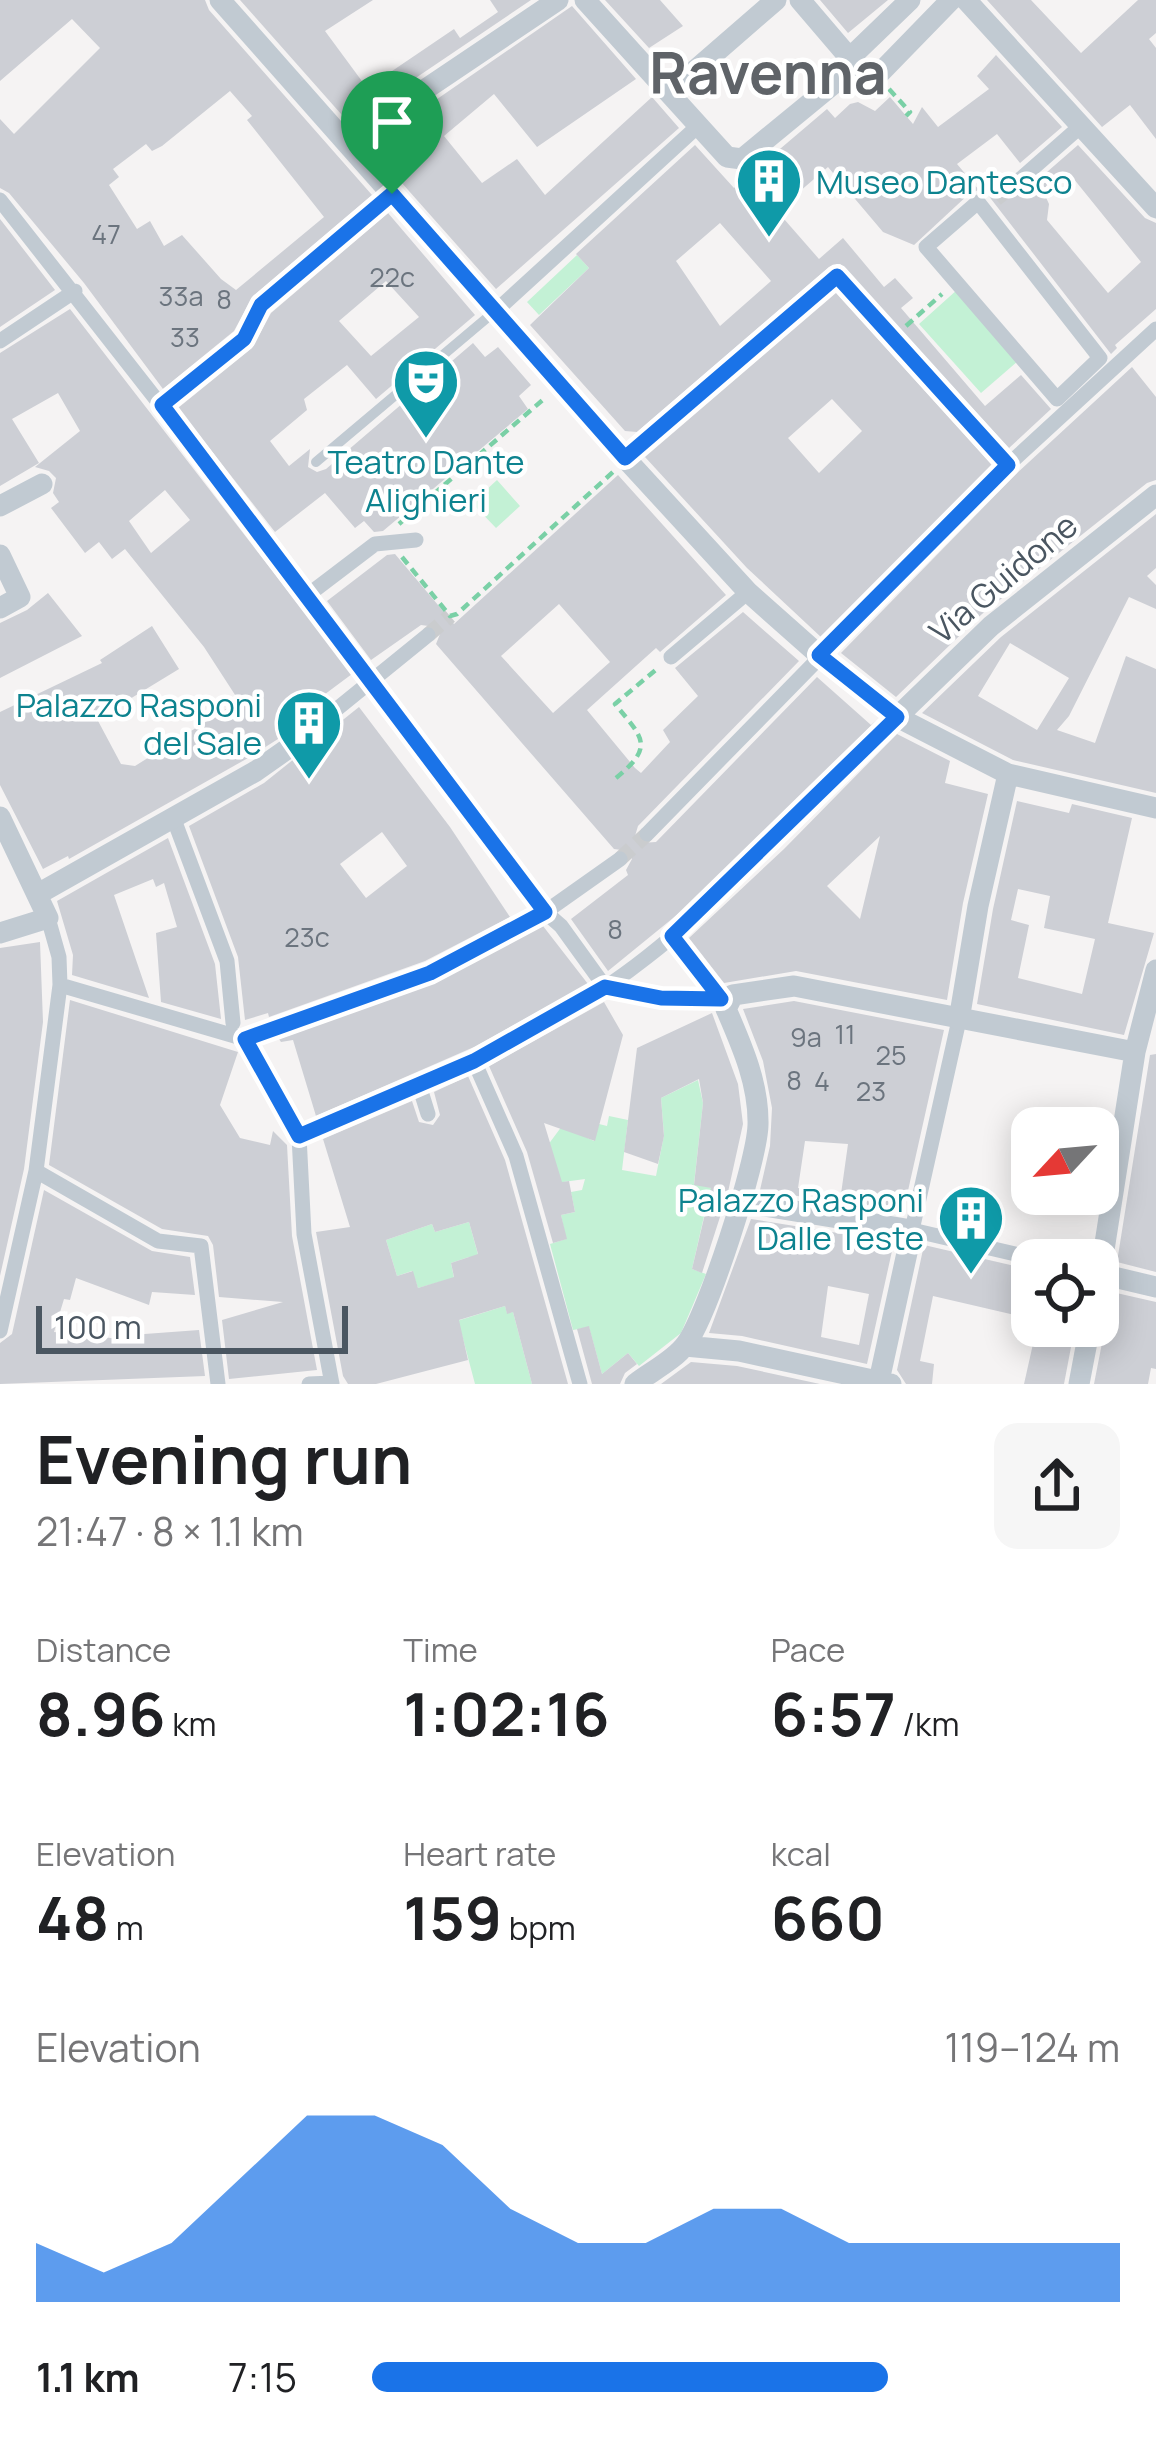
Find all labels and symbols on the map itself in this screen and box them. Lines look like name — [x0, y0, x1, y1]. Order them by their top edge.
district label: Ravenna — [649, 33, 887, 111]
pin — [341, 71, 443, 194]
building icon: Museo Dantesco — [734, 146, 804, 240]
place label: Museo Dantesco — [816, 159, 1073, 204]
house number: 47 — [91, 215, 121, 252]
house number: 22c — [369, 258, 415, 295]
house number: 33a — [159, 277, 203, 314]
house number: 8 — [216, 280, 232, 317]
house number: 33 — [170, 318, 200, 355]
theatre icon: Teatro Dante Alighieri — [391, 347, 461, 441]
place label: Teatro Dante Alighieri — [327, 439, 525, 522]
street label: Via Guidone — [919, 503, 1087, 653]
place label: Palazzo Rasponi del Sale — [16, 682, 262, 765]
building icon: Palazzo Rasponi del Sale — [274, 688, 344, 782]
house number: 8 — [607, 910, 623, 947]
house number: 23c — [284, 918, 330, 955]
house number: 11 — [834, 1015, 856, 1052]
house number: 9a — [790, 1018, 822, 1055]
house number: 25 — [876, 1036, 906, 1073]
house number: 8 — [786, 1061, 802, 1098]
house number: 4 — [814, 1062, 830, 1099]
house number: 23 — [856, 1072, 886, 1109]
north arrow — [1011, 1107, 1119, 1215]
place label: Palazzo Rasponi Dalle Teste — [678, 1177, 924, 1260]
building icon: Palazzo Rasponi Dalle Teste — [936, 1183, 1006, 1277]
scale bar — [36, 1300, 348, 1353]

